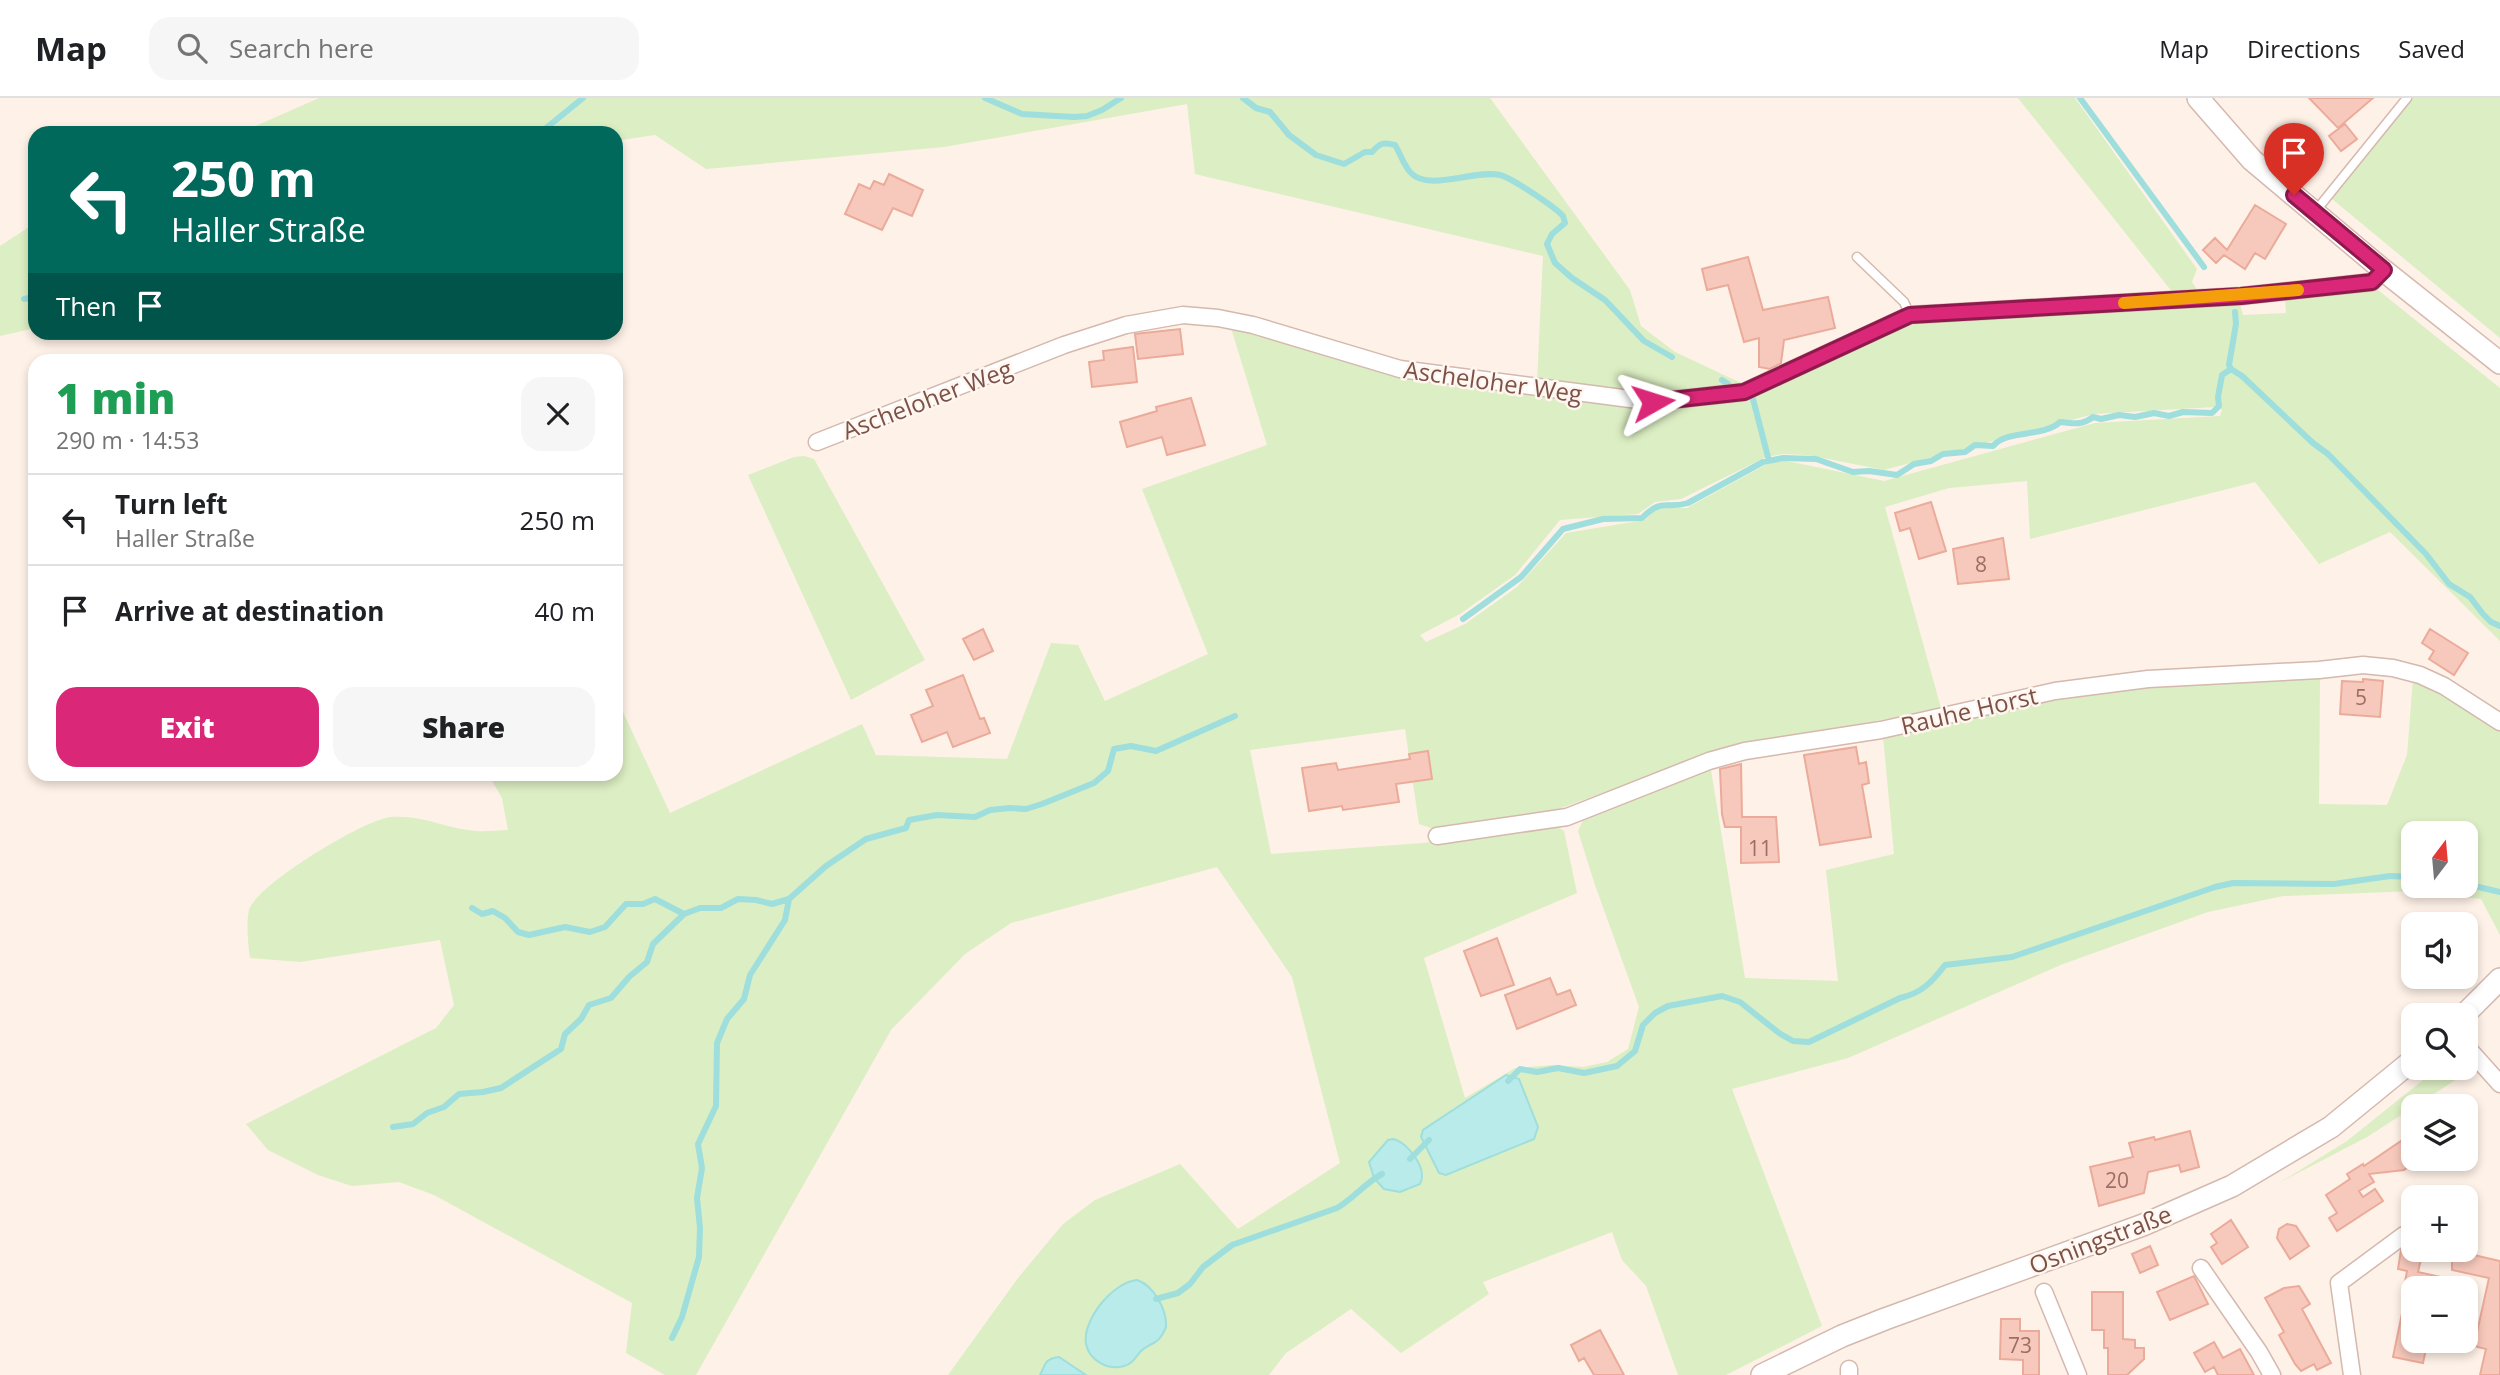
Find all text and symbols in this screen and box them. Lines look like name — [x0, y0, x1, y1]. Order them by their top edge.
search box — [149, 17, 639, 80]
text: Map — [35, 26, 107, 71]
icon: search — [173, 29, 211, 67]
text: Search here — [229, 30, 374, 66]
text: Map — [2159, 32, 2209, 65]
text: Directions — [2247, 32, 2360, 65]
text: Saved — [2398, 32, 2465, 65]
pin — [2264, 123, 2324, 195]
icon: arrive — [2275, 134, 2313, 172]
text: 250 m — [171, 145, 316, 211]
icon: left — [56, 154, 147, 245]
text: Haller Straße — [171, 208, 366, 251]
icon: arrive — [131, 287, 169, 325]
text: Then — [56, 288, 117, 324]
street label: Ascheloher Weg — [837, 351, 1017, 447]
street label: Ascheloher Weg — [1402, 352, 1584, 410]
position arrow — [1616, 365, 1690, 439]
text: 1 min — [56, 369, 175, 426]
button: close — [521, 377, 595, 451]
text: 290 m · 14:53 — [56, 424, 199, 456]
text: Turn left — [115, 486, 227, 522]
icon: left — [56, 501, 94, 539]
text: 250 m — [520, 502, 595, 538]
text: Haller Straße — [115, 522, 255, 554]
house number: 8 — [1975, 550, 1987, 578]
icon: arrive — [56, 592, 94, 630]
text: Arrive at destination — [115, 593, 384, 629]
text: 40 m — [534, 593, 595, 629]
street label: Rauhe Horst — [1897, 678, 2041, 742]
house number: 5 — [2355, 683, 2367, 711]
button: Exit — [56, 687, 319, 767]
button: Share — [333, 687, 595, 767]
north arrow — [2401, 821, 2478, 898]
map controls — [2401, 821, 2478, 1353]
house number: 11 — [1748, 834, 1772, 862]
button: sound — [2401, 912, 2478, 989]
button: search — [2401, 1003, 2478, 1080]
button: layers — [2401, 1094, 2478, 1171]
house number: 20 — [2105, 1166, 2129, 1194]
button: + — [2401, 1185, 2478, 1262]
street label: Osningstraße — [2024, 1197, 2176, 1281]
button: − — [2401, 1276, 2478, 1353]
house number: 73 — [2008, 1331, 2032, 1359]

